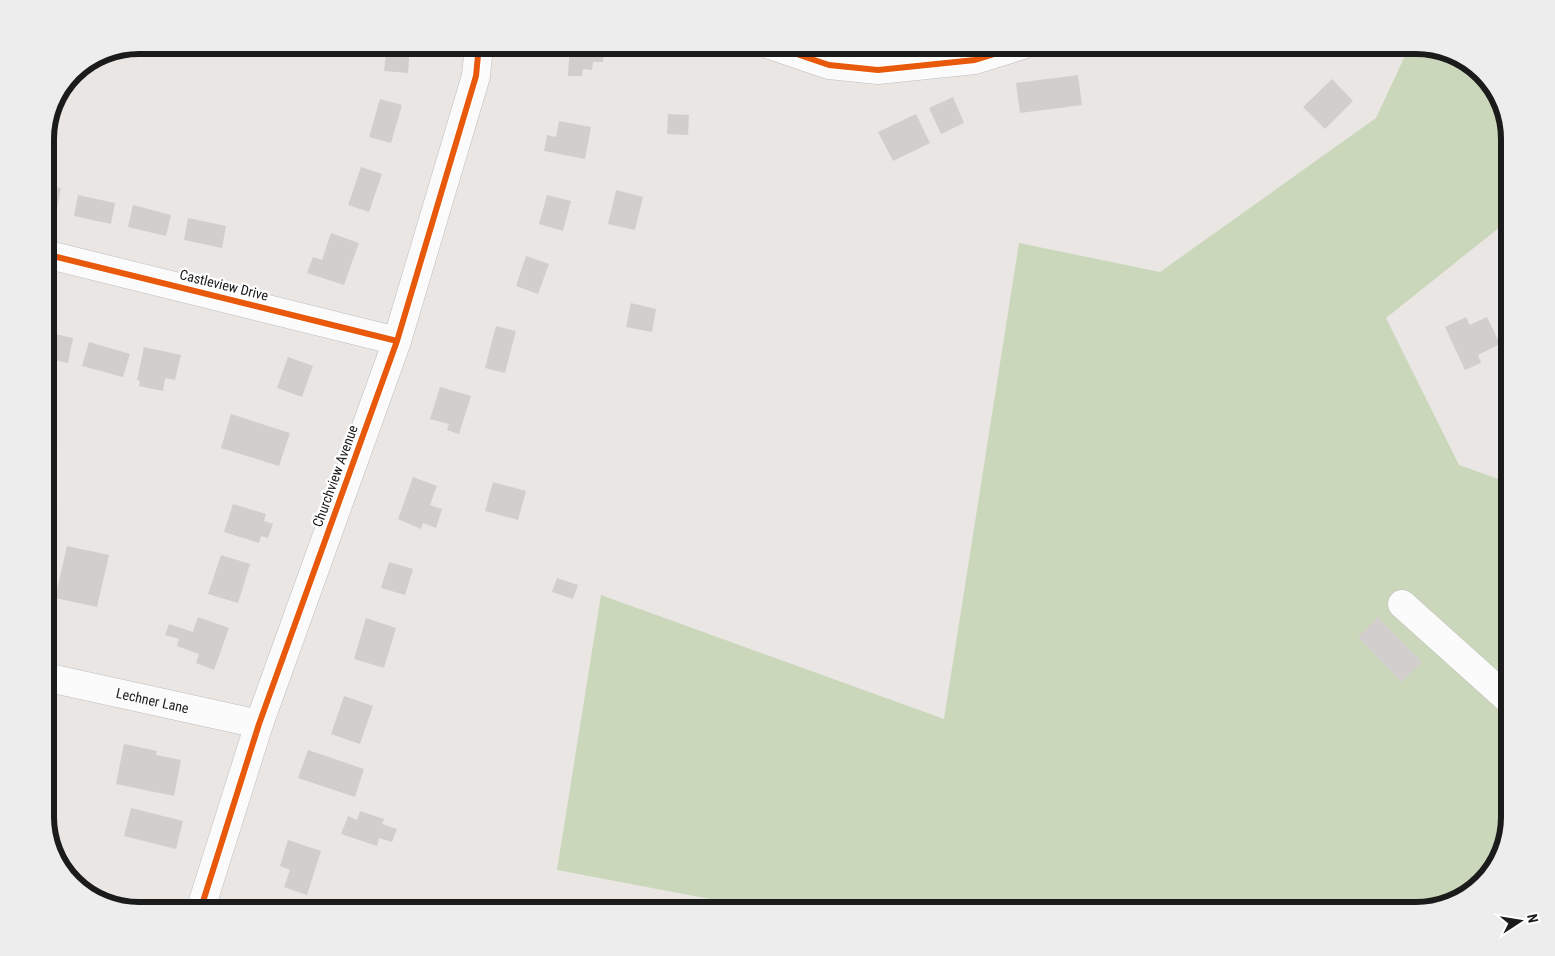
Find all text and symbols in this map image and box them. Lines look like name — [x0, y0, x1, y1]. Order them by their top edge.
street label: Castleview Drive — [178, 266, 270, 304]
street label: Churchview Avenue — [309, 422, 361, 529]
street label: Lechner Lane — [115, 685, 191, 716]
north arrow — [1495, 896, 1545, 946]
text: N — [1524, 912, 1541, 924]

